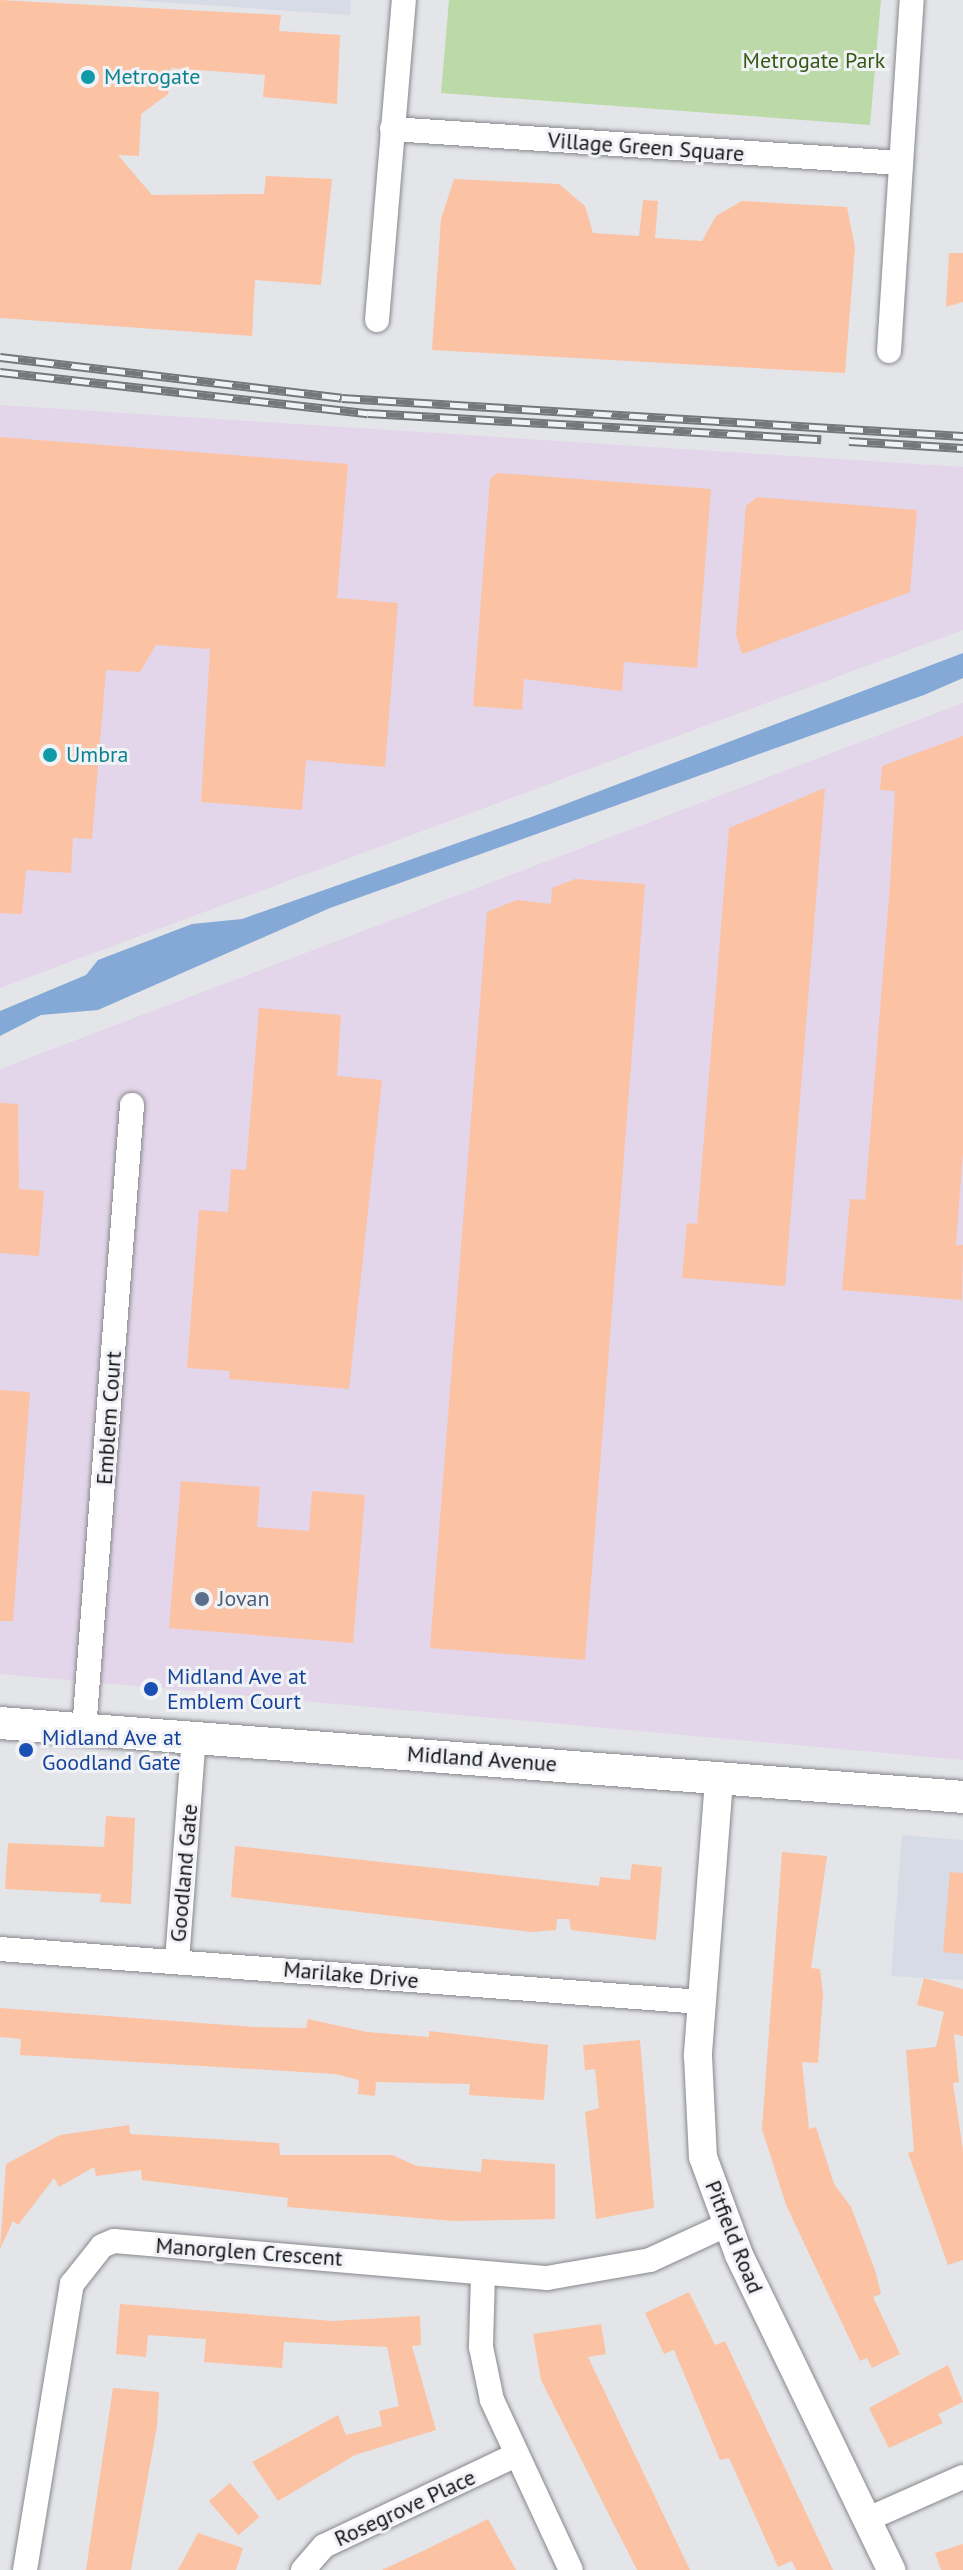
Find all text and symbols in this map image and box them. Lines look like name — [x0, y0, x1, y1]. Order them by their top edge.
park label: Metrogate Park — [743, 48, 885, 74]
place label: Metrogate — [104, 64, 200, 90]
marker: Metrogate — [79, 68, 97, 86]
street label: Village Green Square — [547, 127, 745, 167]
place label: Umbra — [66, 742, 128, 768]
marker: Umbra — [41, 746, 59, 764]
street label: Emblem Court — [91, 1350, 127, 1486]
place label: Jovan — [218, 1586, 269, 1612]
marker: Jovan — [193, 1590, 211, 1608]
place label: Midland Ave at Emblem Court — [167, 1663, 307, 1714]
marker: Midland Ave at Emblem Court — [142, 1680, 160, 1698]
place label: Midland Ave at Goodland Gate — [42, 1724, 182, 1776]
marker: Midland Ave at Goodland Gate — [17, 1741, 35, 1759]
street label: Midland Avenue — [406, 1741, 558, 1777]
street label: Goodland Gate — [165, 1803, 203, 1943]
street label: Marilake Drive — [282, 1956, 420, 1994]
street label: Pitfield Road — [699, 2177, 769, 2297]
street label: Manorglen Crescent — [155, 2232, 343, 2272]
street label: Rosegrove Place — [330, 2464, 480, 2552]

